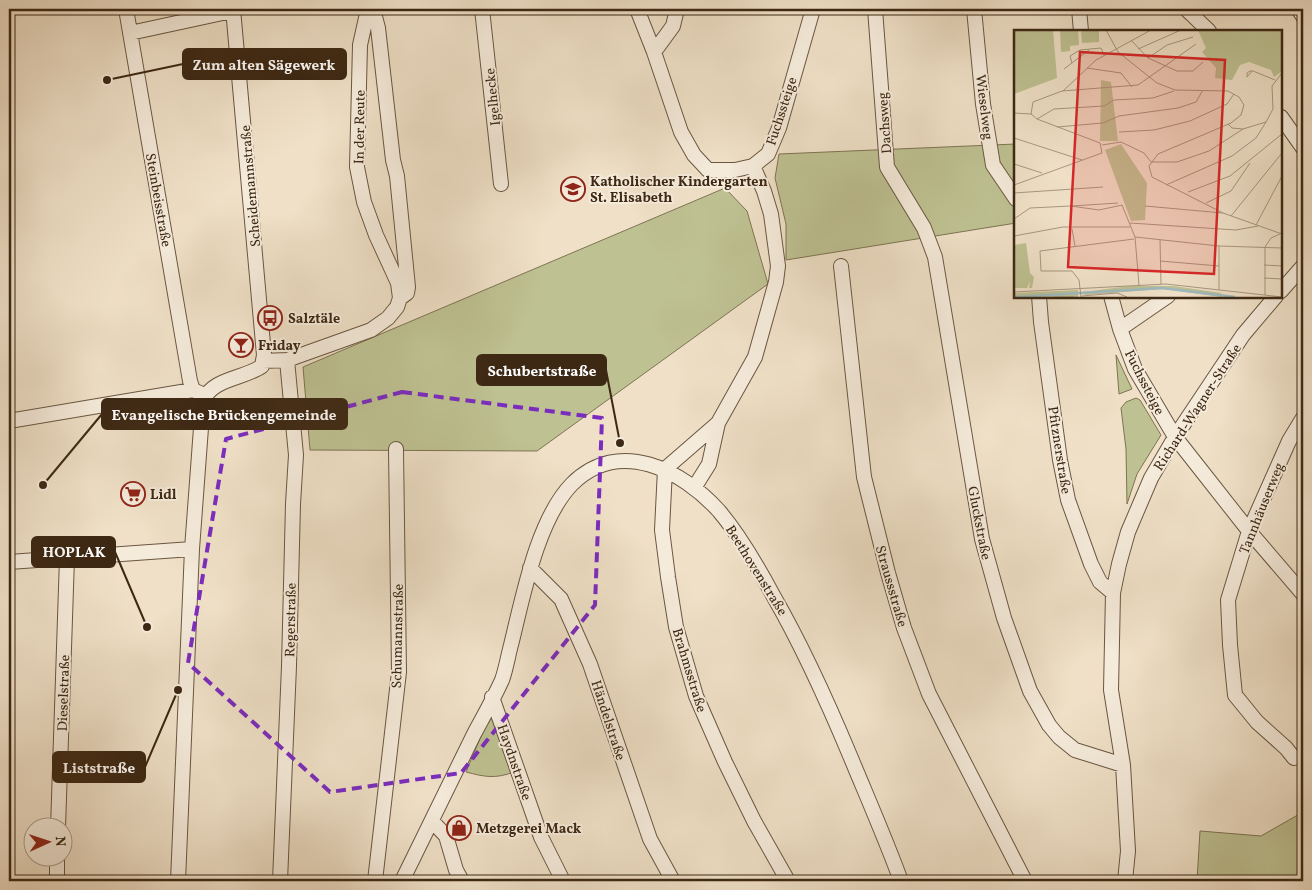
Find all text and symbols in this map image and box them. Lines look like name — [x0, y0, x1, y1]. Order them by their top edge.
inset map — [1014, 30, 1282, 298]
callout: Zum alten Sägewerk — [183, 49, 346, 79]
text: Zum alten Sägewerk — [193, 56, 335, 77]
street label: Igelhecke — [481, 67, 506, 127]
street label: Wieselweg — [970, 73, 997, 141]
street label: Fuchssteige — [762, 74, 803, 148]
street label: In der Reute — [350, 89, 371, 164]
street label: Dachsweg — [874, 91, 897, 154]
street label: Scheidemannstraße — [237, 124, 266, 248]
street label: Steinbeisstraße — [140, 152, 175, 249]
place label: Katholischer Kindergarten St. Elisabeth — [590, 173, 768, 208]
school or university icon: Katholischer Kindergarten St. Elisabeth — [560, 176, 586, 202]
bus stop icon: Salztäle — [257, 305, 283, 331]
place label: Salztäle — [288, 310, 340, 329]
bar icon: Friday — [228, 332, 254, 358]
place label: Friday — [258, 337, 301, 356]
street label: Richard-Wagner-Straße — [1150, 340, 1247, 475]
street label: Fuchssteige — [1119, 347, 1168, 419]
callout: Schubertstraße — [477, 355, 606, 385]
text: Schubertstraße — [488, 362, 597, 383]
callout: Evangelische Brückengemeinde — [102, 399, 347, 429]
street label: Pfitznerstraße — [1042, 405, 1075, 496]
text: Evangelische Brückengemeinde — [111, 406, 337, 427]
street label: Tannhäuserweg — [1235, 460, 1289, 557]
supermarket icon: Lidl — [120, 481, 146, 507]
street label: Gluckstraße — [962, 485, 995, 562]
place label: Lidl — [150, 486, 177, 505]
street label: Beethovenstraße — [720, 522, 791, 620]
callout: HOPLAK — [32, 537, 115, 567]
text: HOPLAK — [42, 543, 106, 564]
street label: Straussstraße — [870, 543, 911, 630]
street label: Regerstraße — [281, 582, 302, 657]
street label: Schumannstraße — [388, 583, 409, 689]
street label: Brahmsstraße — [667, 626, 710, 715]
street label: Dieselstraße — [54, 654, 75, 732]
street label: Händelstraße — [586, 678, 630, 763]
street label: Haydnstraße — [492, 722, 536, 804]
callout: Liststraße — [53, 752, 145, 782]
text: Liststraße — [63, 759, 136, 780]
shop icon: Metzgerei Mack — [446, 815, 472, 841]
north arrow — [22, 818, 72, 868]
place label: Metzgerei Mack — [476, 820, 582, 839]
text: N — [50, 836, 69, 847]

